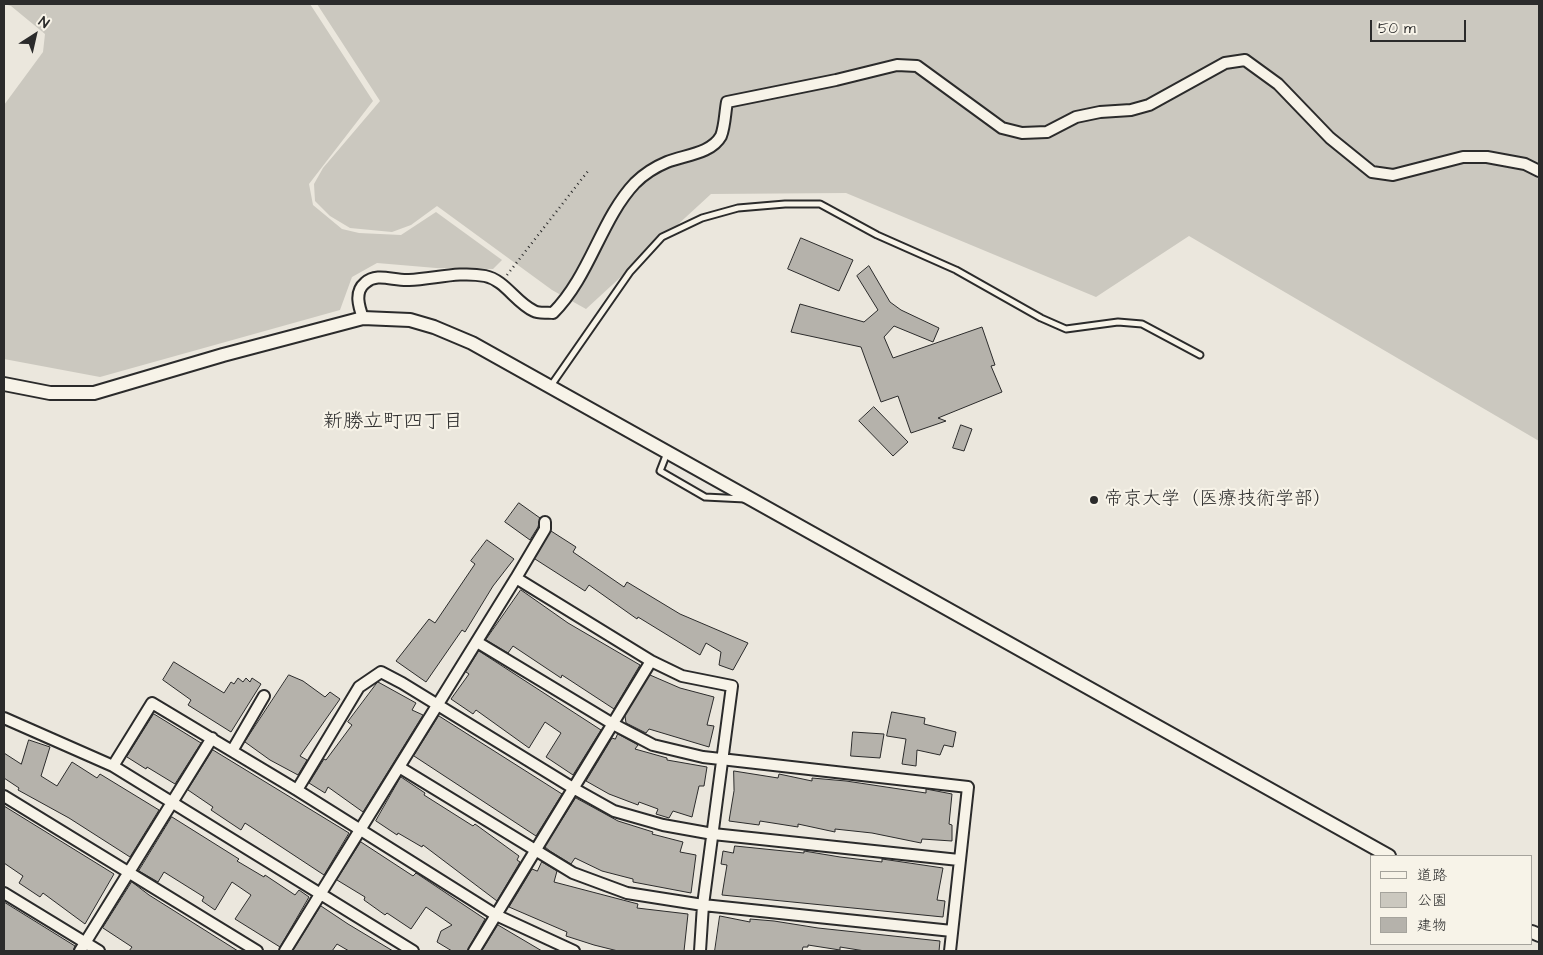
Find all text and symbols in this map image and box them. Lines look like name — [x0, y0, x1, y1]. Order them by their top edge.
north arrow — [10, 10, 60, 60]
scale bar — [1373, 10, 1469, 42]
text: N — [34, 12, 53, 33]
text: 50 m — [1378, 18, 1416, 39]
district label: 新勝立町四丁目 — [323, 411, 463, 435]
place label: 帝京大学（医療技術学部） — [1104, 489, 1332, 511]
marker: 帝京大学（医療技術学部） — [1088, 494, 1100, 506]
legend — [1370, 855, 1533, 945]
text: 道路 — [1417, 865, 1447, 886]
text: 公園 — [1417, 890, 1447, 911]
text: 建物 — [1417, 915, 1447, 936]

